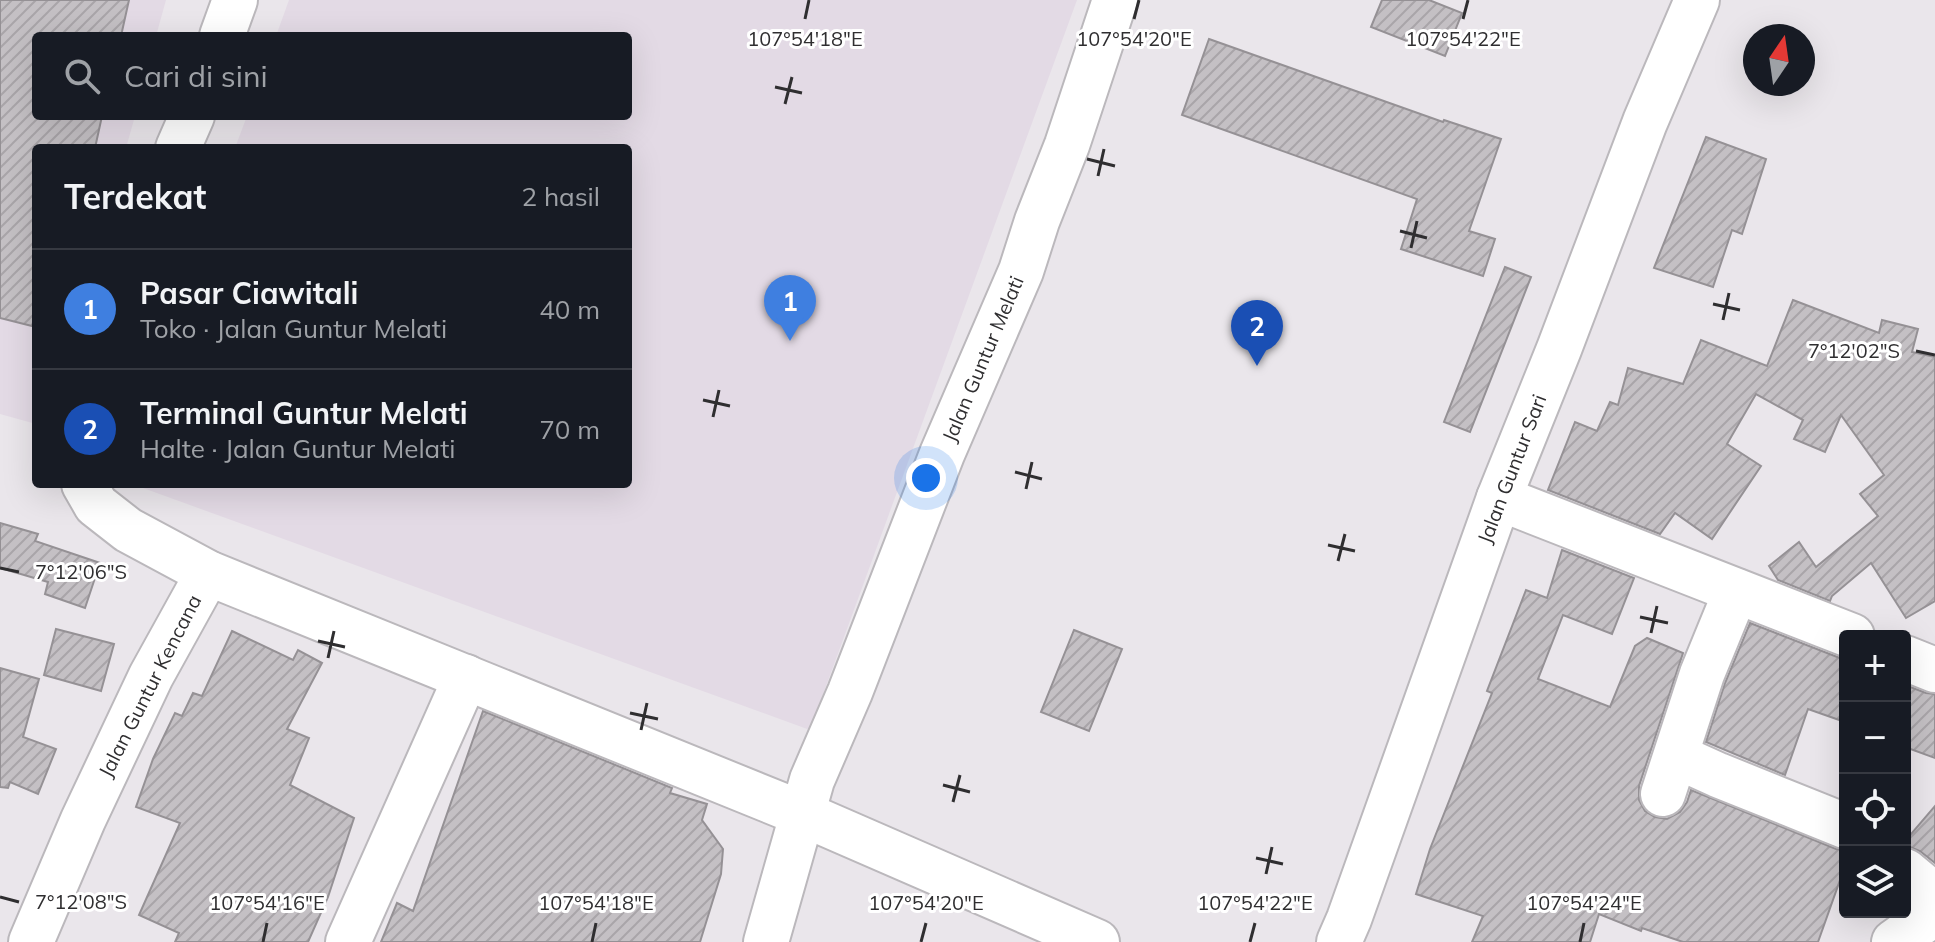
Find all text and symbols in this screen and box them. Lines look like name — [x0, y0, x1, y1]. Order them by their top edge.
north arrow — [1743, 24, 1815, 96]
text: 107°54'18"E — [747, 26, 863, 51]
text: 107°54'20"E — [1076, 26, 1192, 51]
text: 107°54'22"E — [1405, 26, 1521, 51]
search box — [32, 32, 632, 120]
icon: search — [60, 54, 104, 98]
text: Cari di sini — [124, 57, 268, 95]
text: Terdekat — [64, 175, 206, 218]
text: 2 hasil — [522, 180, 600, 213]
street label: Jalan Guntur Melati — [936, 272, 1029, 445]
text: Pasar Ciawitali — [140, 274, 358, 312]
pin: 1 — [764, 275, 816, 341]
text: 1 — [82, 293, 98, 326]
text: 40 m — [539, 293, 600, 326]
pin: 2 — [1231, 300, 1283, 366]
text: Toko · Jalan Guntur Melati — [140, 312, 447, 345]
text: 7°12'02"S — [1808, 338, 1900, 363]
street label: Jalan Guntur Sari — [1472, 391, 1551, 547]
text: Terminal Guntur Melati — [140, 394, 468, 432]
text: 2 — [82, 413, 98, 446]
text: 70 m — [539, 413, 600, 446]
text: Halte · Jalan Guntur Melati — [140, 432, 455, 465]
your location — [906, 458, 946, 498]
text: 7°12'06"S — [35, 559, 127, 584]
street label: Jalan Guntur Kencana — [93, 590, 206, 781]
map controls — [1839, 630, 1911, 918]
button: + — [1839, 630, 1911, 702]
button: − — [1839, 702, 1911, 774]
button: locate — [1839, 774, 1911, 846]
button: layers — [1839, 846, 1911, 918]
text: 7°12'08"S — [35, 889, 127, 914]
text: 107°54'16"E — [209, 890, 325, 915]
text: 107°54'18"E — [538, 890, 654, 915]
text: 107°54'20"E — [868, 890, 984, 915]
text: 107°54'22"E — [1197, 890, 1313, 915]
text: 107°54'24"E — [1526, 890, 1642, 915]

